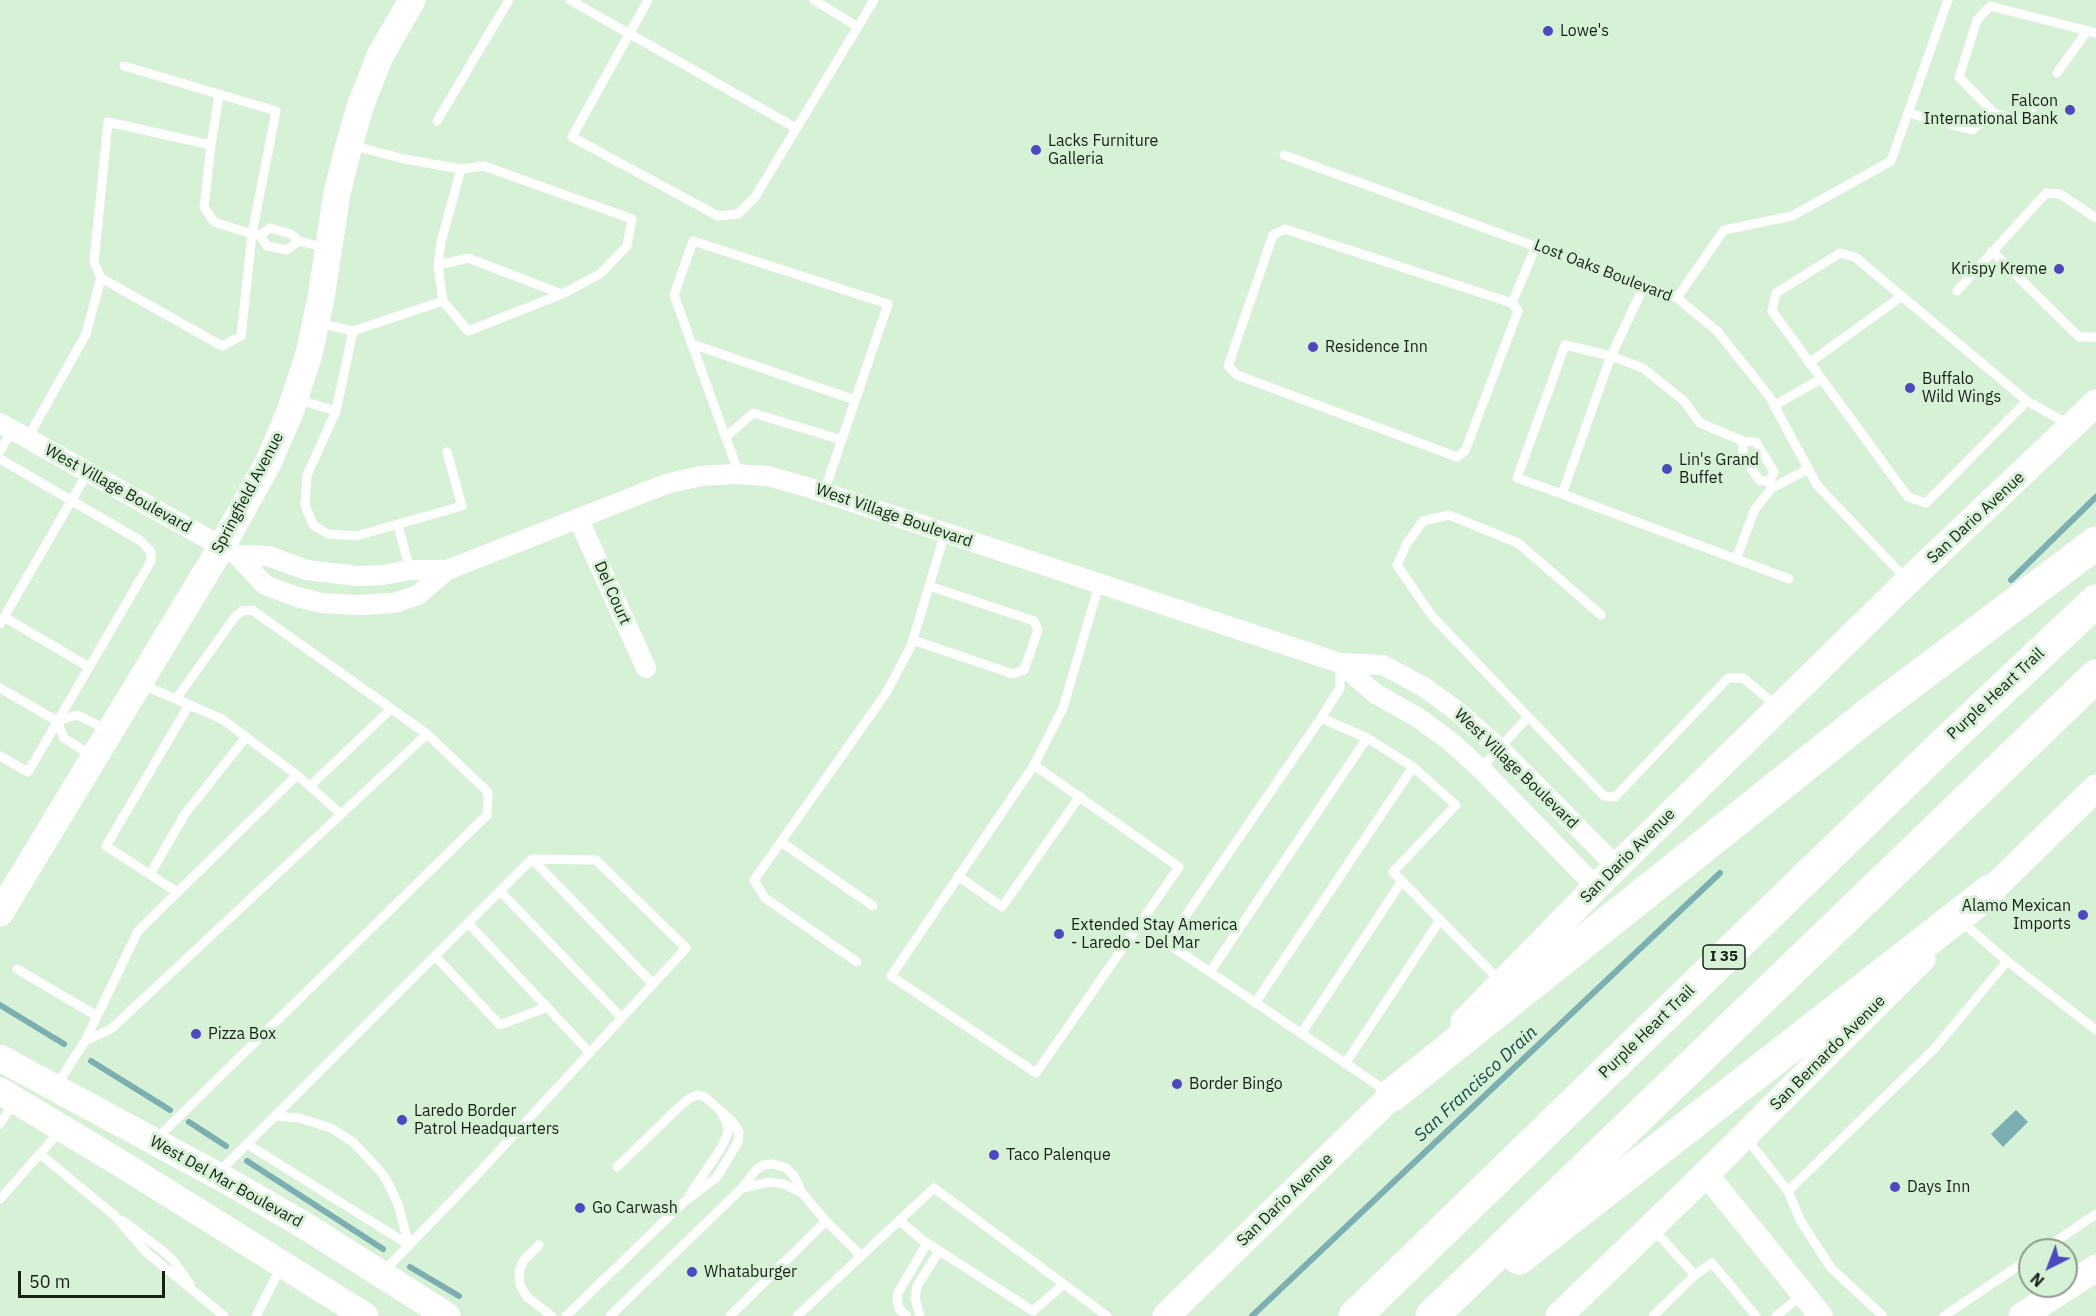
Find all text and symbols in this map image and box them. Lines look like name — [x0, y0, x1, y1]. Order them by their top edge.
place label: Lowe's — [1560, 21, 1609, 41]
marker: Lowe's — [1541, 24, 1555, 38]
place label: Falcon International Bank — [1924, 91, 2058, 129]
marker: Falcon International Bank — [2063, 103, 2077, 117]
place label: Lacks Furniture Galleria — [1048, 131, 1158, 169]
marker: Lacks Furniture Galleria — [1029, 143, 1043, 157]
street label: Lost Oaks Boulevard — [1531, 236, 1675, 306]
place label: Krispy Kreme — [1951, 259, 2047, 279]
marker: Krispy Kreme — [2052, 262, 2066, 276]
place label: Residence Inn — [1325, 337, 1428, 357]
marker: Residence Inn — [1306, 340, 1320, 354]
place label: Buffalo Wild Wings — [1922, 369, 2001, 407]
marker: Buffalo Wild Wings — [1903, 381, 1917, 395]
street label: Springfield Avenue — [208, 429, 288, 557]
street label: West Village Boulevard — [41, 441, 195, 537]
place label: Lin's Grand Buffet — [1679, 450, 1759, 488]
marker: Lin's Grand Buffet — [1660, 462, 1674, 476]
street label: San Dario Avenue — [1923, 468, 2029, 568]
street label: West Village Boulevard — [813, 480, 975, 552]
street label: Del Court — [590, 558, 634, 628]
street label: Purple Heart Trail — [1943, 644, 2049, 744]
street label: West Village Boulevard — [1450, 705, 1582, 833]
street label: San Dario Avenue — [1577, 805, 1679, 907]
place label: Alamo Mexican Imports — [1962, 896, 2071, 934]
marker: Alamo Mexican Imports — [2076, 908, 2090, 922]
place label: Extended Stay America - Laredo - Del Mar — [1071, 915, 1238, 953]
marker: Extended Stay America - Laredo - Del Mar — [1052, 927, 1066, 941]
road number: I 35 — [1703, 945, 1745, 969]
street label: Purple Heart Trail — [1595, 981, 1699, 1083]
street label: San Bernardo Avenue — [1767, 992, 1889, 1114]
water label: San Francisco Drain — [1410, 1022, 1542, 1146]
place label: Pizza Box — [208, 1024, 276, 1044]
marker: Pizza Box — [189, 1027, 203, 1041]
place label: Border Bingo — [1189, 1074, 1283, 1094]
marker: Border Bingo — [1170, 1077, 1184, 1091]
place label: Laredo Border Patrol Headquarters — [414, 1101, 559, 1139]
marker: Laredo Border Patrol Headquarters — [395, 1113, 409, 1127]
street label: West Del Mar Boulevard — [146, 1132, 306, 1232]
place label: Taco Palenque — [1006, 1145, 1111, 1165]
marker: Taco Palenque — [987, 1148, 1001, 1162]
street label: San Dario Avenue — [1233, 1149, 1337, 1251]
place label: Days Inn — [1907, 1177, 1970, 1197]
marker: Days Inn — [1888, 1180, 1902, 1194]
place label: Go Carwash — [592, 1198, 678, 1218]
marker: Go Carwash — [573, 1201, 587, 1215]
north arrow — [2018, 1238, 2078, 1298]
scale bar — [21, 1259, 168, 1297]
place label: Whataburger — [704, 1262, 797, 1282]
marker: Whataburger — [685, 1265, 699, 1279]
text: N — [2026, 1269, 2048, 1291]
text: 50 m — [29, 1270, 71, 1293]

